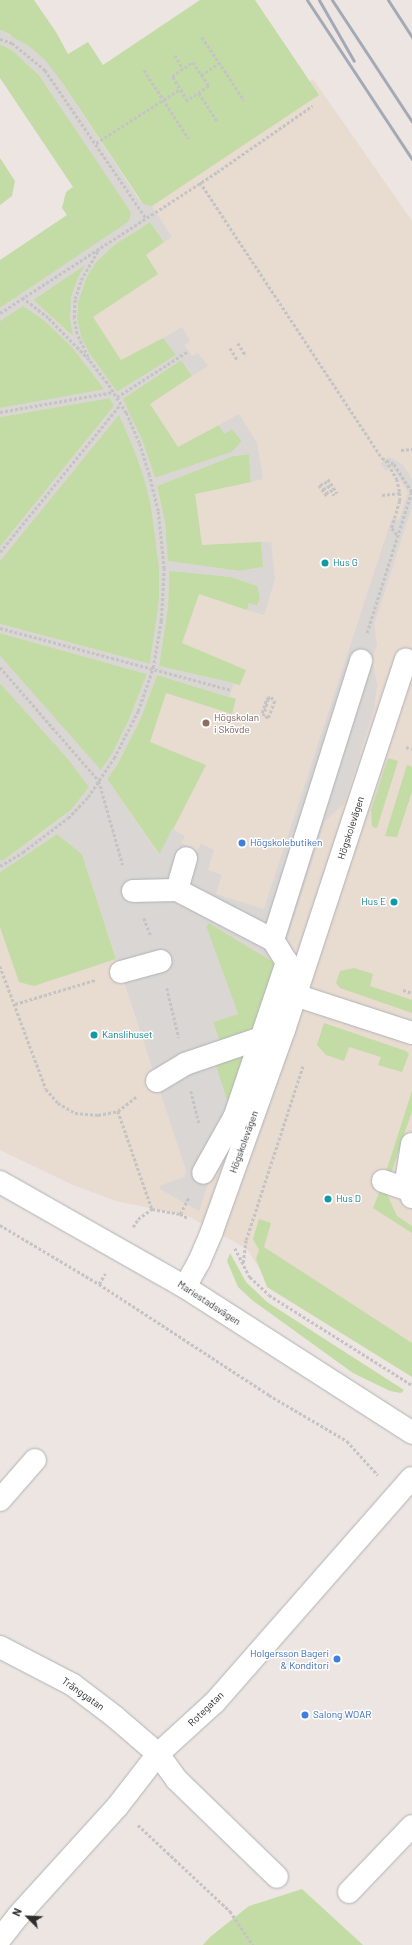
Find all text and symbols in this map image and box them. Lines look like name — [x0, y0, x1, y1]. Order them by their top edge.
place label: Hus G — [333, 557, 358, 569]
marker: Hus G — [320, 558, 330, 568]
place label: Högskolan i Skövde — [214, 711, 259, 734]
marker: Högskolan i Skövde — [201, 718, 211, 728]
street label: Högskolevägen — [335, 795, 367, 861]
place label: Högskolebutiken — [250, 837, 322, 849]
marker: Högskolebutiken — [237, 838, 247, 848]
place label: Hus E — [361, 896, 386, 908]
marker: Hus E — [389, 897, 399, 907]
place label: Kanslihuset — [102, 1029, 153, 1041]
marker: Kanslihuset — [89, 1030, 99, 1040]
street label: Högskolevägen — [227, 1109, 261, 1175]
place label: Hus D — [336, 1193, 361, 1205]
marker: Hus D — [323, 1194, 333, 1204]
street label: Mariestadsvägen — [175, 1278, 243, 1328]
place label: Holgersson Bageri & Konditori — [250, 1647, 329, 1670]
marker: Holgersson Bageri & Konditori — [332, 1654, 342, 1664]
street label: Tränggatan — [59, 1675, 107, 1713]
street label: Rotegatan — [186, 1689, 226, 1729]
place label: Salong WOAR — [313, 1709, 371, 1721]
marker: Salong WOAR — [300, 1710, 310, 1720]
north arrow — [8, 1897, 48, 1937]
text: N — [9, 1906, 24, 1918]

